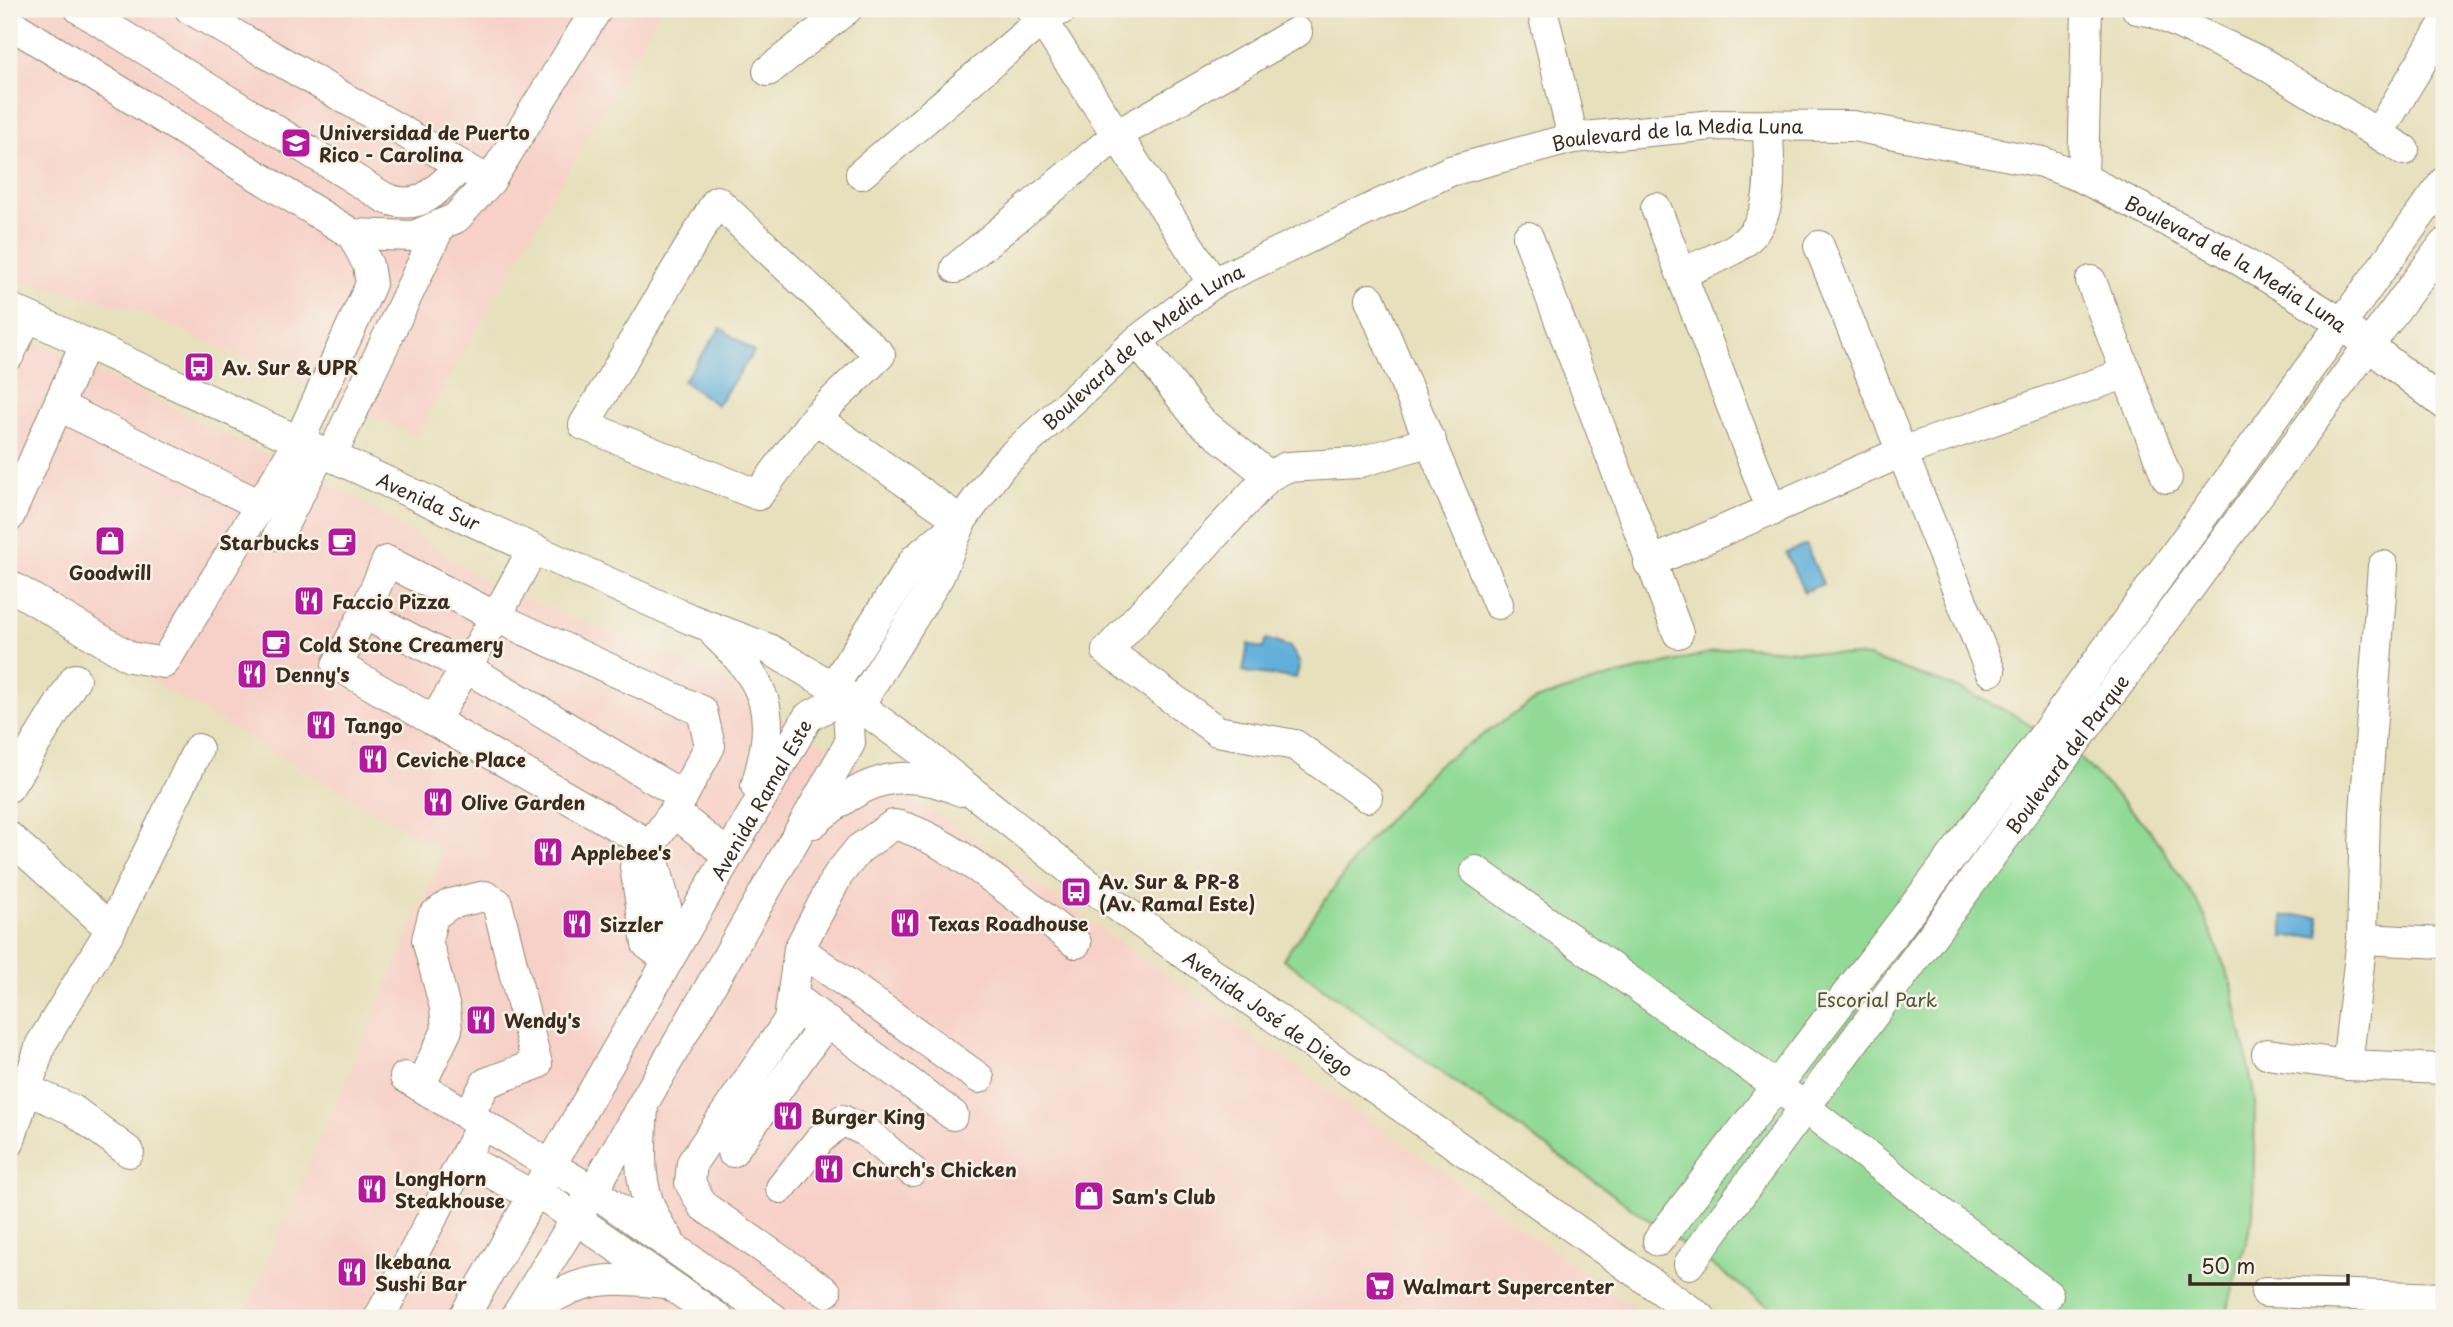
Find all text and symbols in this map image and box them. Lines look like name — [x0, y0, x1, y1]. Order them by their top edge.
street label: Boulevard de la Media Luna — [1548, 111, 1804, 157]
place label: Universidad de Puerto Rico - Carolina — [319, 118, 530, 168]
school or university icon: Universidad de Puerto Rico - Carolina — [279, 126, 313, 160]
street label: Boulevard de la Media Luna — [2120, 188, 2354, 338]
street label: Boulevard de la Media Luna — [1036, 256, 1248, 436]
bus stop icon: Av. Sur & UPR — [182, 350, 216, 384]
place label: Av. Sur & UPR — [222, 353, 358, 381]
street label: Avenida Sur — [372, 465, 485, 537]
shop icon: Goodwill — [93, 524, 127, 558]
cafe icon: Starbucks — [325, 525, 359, 559]
place label: Starbucks — [219, 528, 319, 556]
place label: Goodwill — [69, 558, 151, 586]
restaurant icon: Faccio Pizza — [292, 584, 326, 618]
place label: Faccio Pizza — [332, 587, 450, 615]
cafe icon: Cold Stone Creamery — [259, 627, 293, 661]
place label: Cold Stone Creamery — [299, 630, 504, 658]
restaurant icon: Denny's — [235, 657, 269, 691]
place label: Denny's — [275, 660, 350, 688]
street label: Boulevard del Parque — [1998, 668, 2135, 839]
restaurant icon: Tango — [304, 708, 338, 742]
place label: Tango — [344, 711, 403, 739]
street label: Avenida Ramal Este — [703, 714, 818, 885]
restaurant icon: Ceviche Place — [356, 742, 390, 776]
place label: Ceviche Place — [396, 745, 526, 773]
restaurant icon: Olive Garden — [421, 785, 455, 819]
place label: Olive Garden — [461, 788, 585, 816]
restaurant icon: Applebee's — [531, 835, 565, 869]
place label: Applebee's — [571, 838, 671, 866]
place label: Av. Sur & PR-8 (Av. Ramal Este) — [1099, 867, 1256, 917]
bus stop icon: Av. Sur & PR-8 (Av. Ramal Este) — [1059, 875, 1093, 909]
restaurant icon: Texas Roadhouse — [888, 906, 922, 940]
restaurant icon: Sizzler — [560, 907, 594, 941]
place label: Texas Roadhouse — [928, 909, 1089, 937]
place label: Sizzler — [600, 910, 664, 938]
street label: Avenida José de Diego — [1178, 943, 1360, 1083]
park label: Escorial Park — [1817, 985, 1938, 1013]
restaurant icon: Wendy's — [464, 1003, 498, 1037]
place label: Wendy's — [504, 1006, 581, 1034]
restaurant icon: Burger King — [771, 1099, 805, 1133]
place label: Burger King — [811, 1102, 925, 1130]
restaurant icon: Church's Chicken — [812, 1152, 846, 1186]
place label: Church's Chicken — [852, 1155, 1017, 1183]
place label: LongHorn Steakhouse — [395, 1164, 505, 1214]
restaurant icon: LongHorn Steakhouse — [355, 1172, 389, 1206]
shop icon: Sam's Club — [1072, 1179, 1106, 1213]
place label: Sam's Club — [1112, 1182, 1216, 1210]
scale bar — [2190, 1243, 2348, 1287]
place label: Ikebana Sushi Bar — [375, 1247, 467, 1297]
text: 50 m — [2201, 1249, 2255, 1281]
restaurant icon: Ikebana Sushi Bar — [335, 1255, 369, 1289]
supermarket icon: Walmart Supercenter — [1363, 1269, 1397, 1303]
place label: Walmart Supercenter — [1403, 1272, 1614, 1300]

